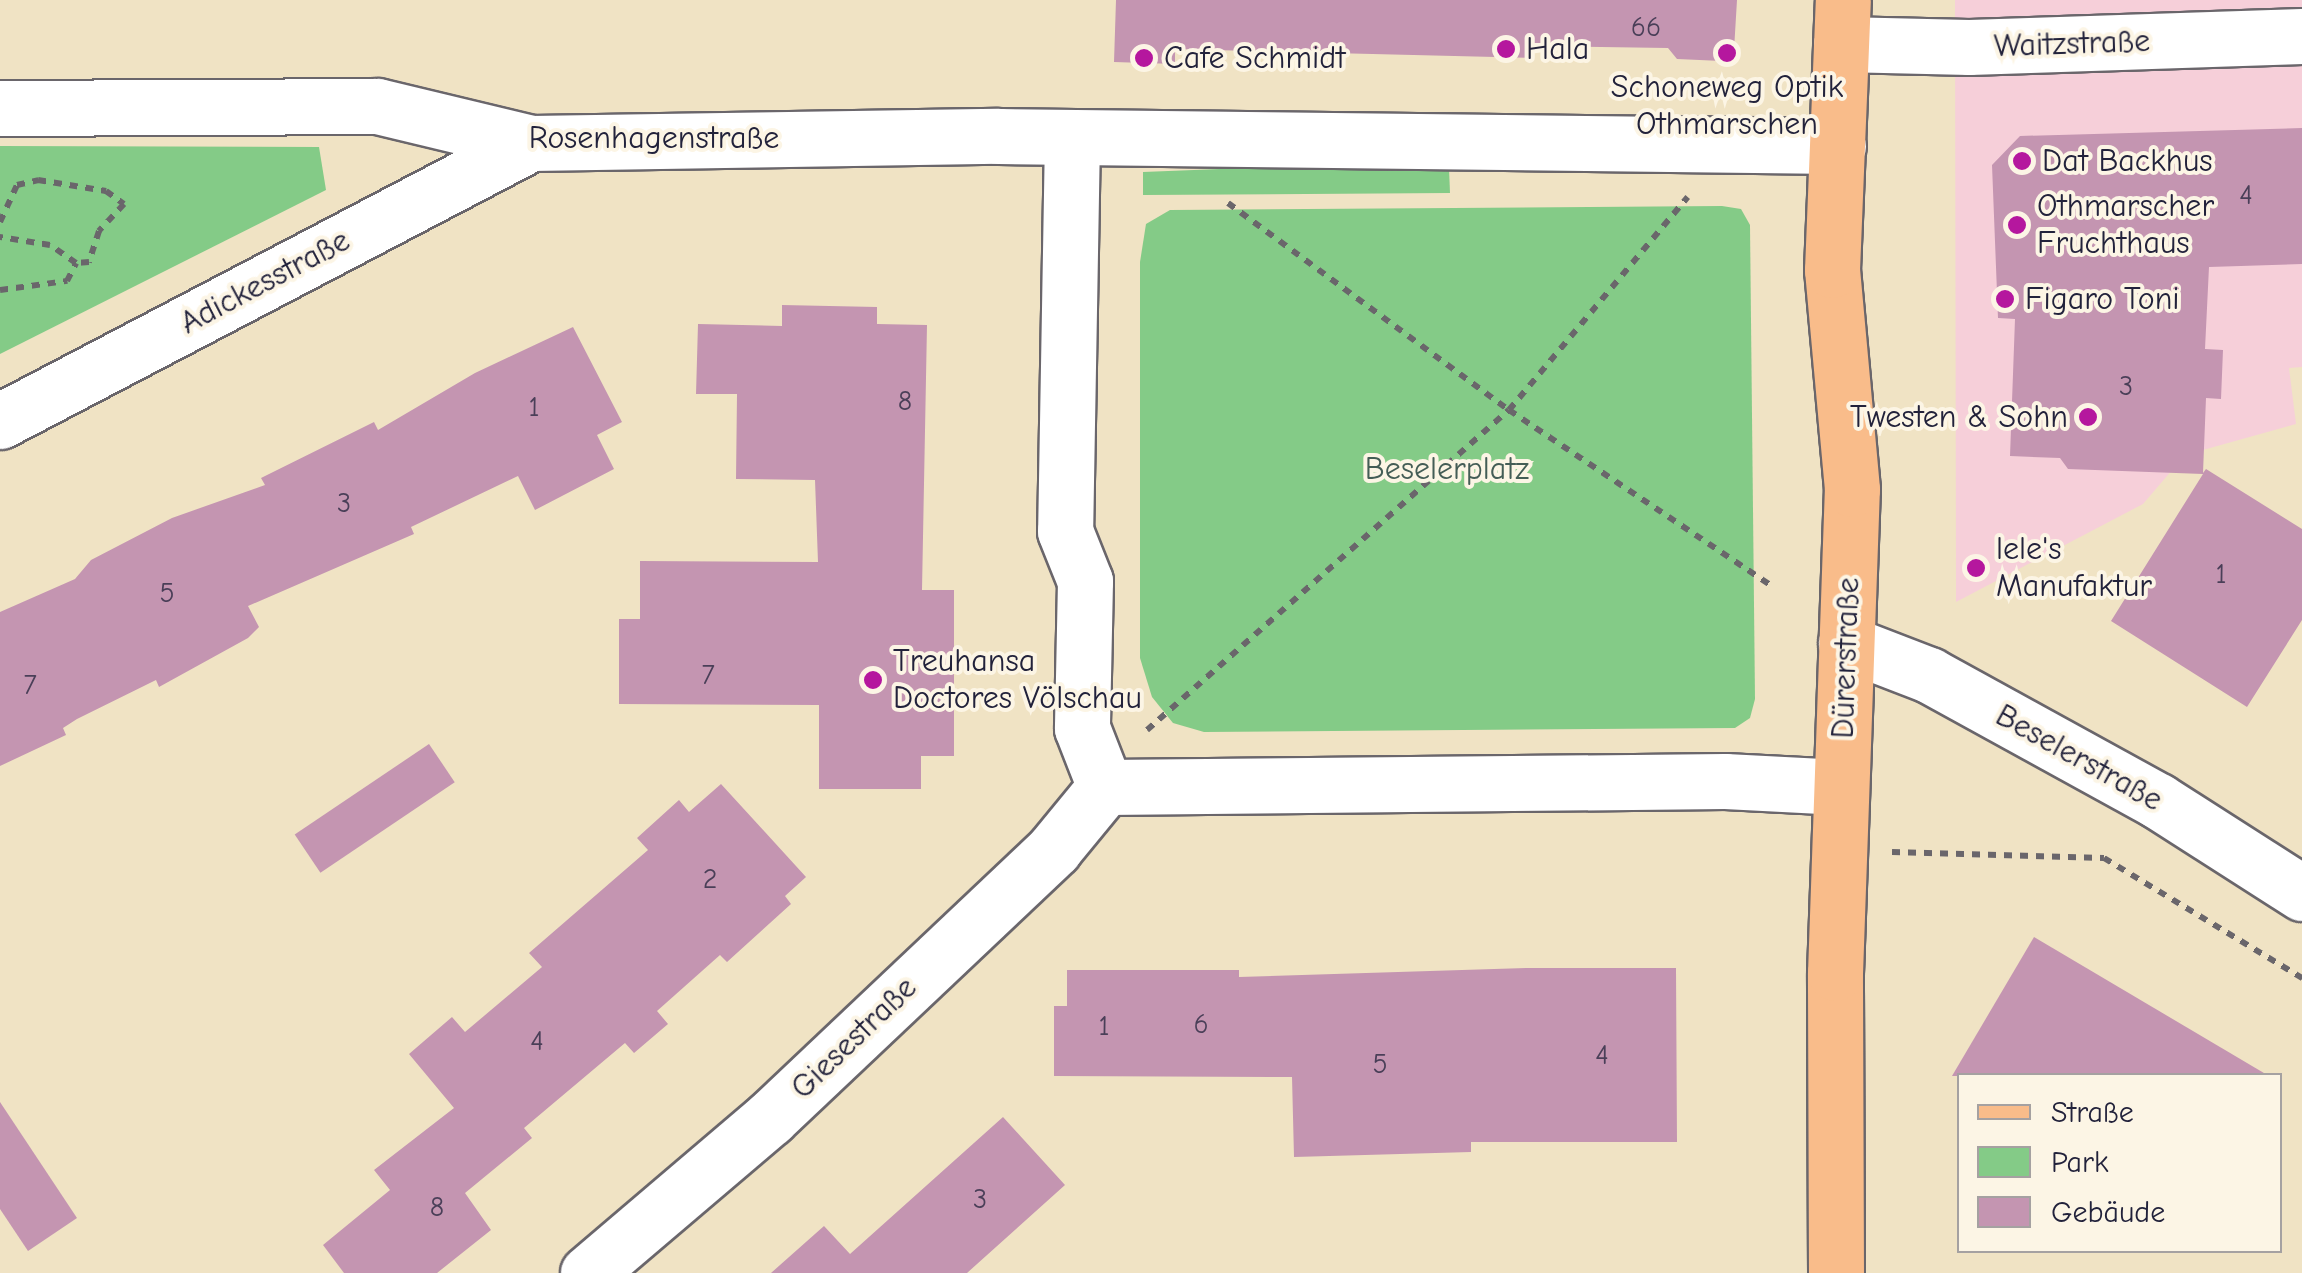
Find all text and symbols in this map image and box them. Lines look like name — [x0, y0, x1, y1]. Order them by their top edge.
house number: 66 — [1631, 10, 1661, 44]
street label: Waitzstraße — [1993, 22, 2151, 66]
place label: Hala — [1526, 30, 1589, 68]
marker: Hala — [1495, 38, 1517, 60]
place label: Cafe Schmidt — [1164, 39, 1345, 77]
marker: Schoneweg Optik Othmarschen — [1716, 42, 1738, 64]
marker: Cafe Schmidt — [1133, 47, 1155, 69]
place label: Schoneweg Optik Othmarschen — [1611, 69, 1843, 144]
street label: Rosenhagenstraße — [529, 119, 779, 157]
place label: Dat Backhus — [2042, 142, 2213, 180]
marker: Dat Backhus — [2011, 150, 2033, 172]
house number: 4 — [2239, 178, 2253, 212]
place label: Othmarscher Fruchthaus — [2037, 188, 2214, 263]
marker: Othmarscher Fruchthaus — [2006, 214, 2028, 236]
street label: Adickesstraße — [174, 221, 356, 343]
place label: Figaro Toni — [2025, 280, 2180, 318]
marker: Figaro Toni — [1994, 288, 2016, 310]
house number: 3 — [2119, 369, 2133, 403]
house number: 8 — [898, 384, 912, 418]
house number: 1 — [528, 390, 540, 424]
place label: Twesten & Sohn — [1850, 398, 2068, 436]
marker: Twesten & Sohn — [2077, 406, 2099, 428]
park label: Beselerplatz — [1365, 450, 1529, 488]
house number: 3 — [337, 486, 351, 520]
place label: lele's Manufaktur — [1996, 531, 2152, 606]
marker: lele's Manufaktur — [1965, 557, 1987, 579]
house number: 1 — [2215, 557, 2227, 591]
house number: 5 — [159, 576, 175, 610]
street label: Dürerstraße — [1824, 577, 1868, 739]
place label: Treuhansa Doctores Völschau — [893, 643, 1142, 718]
house number: 7 — [701, 658, 715, 692]
house number: 7 — [23, 668, 37, 702]
marker: Treuhansa Doctores Völschau — [862, 669, 884, 691]
street label: Beselerstraße — [1989, 696, 2169, 820]
house number: 2 — [703, 862, 717, 896]
street label: Giesestraße — [783, 969, 925, 1107]
house number: 6 — [1193, 1007, 1209, 1041]
house number: 1 — [1098, 1009, 1110, 1043]
house number: 4 — [530, 1024, 544, 1058]
house number: 4 — [1595, 1038, 1609, 1072]
house number: 5 — [1372, 1047, 1388, 1081]
legend — [1957, 1073, 2282, 1253]
text: Straße — [2051, 1095, 2134, 1130]
text: Park — [2051, 1145, 2108, 1180]
house number: 3 — [973, 1182, 987, 1216]
house number: 8 — [430, 1190, 444, 1224]
text: Gebäude — [2051, 1195, 2165, 1230]

